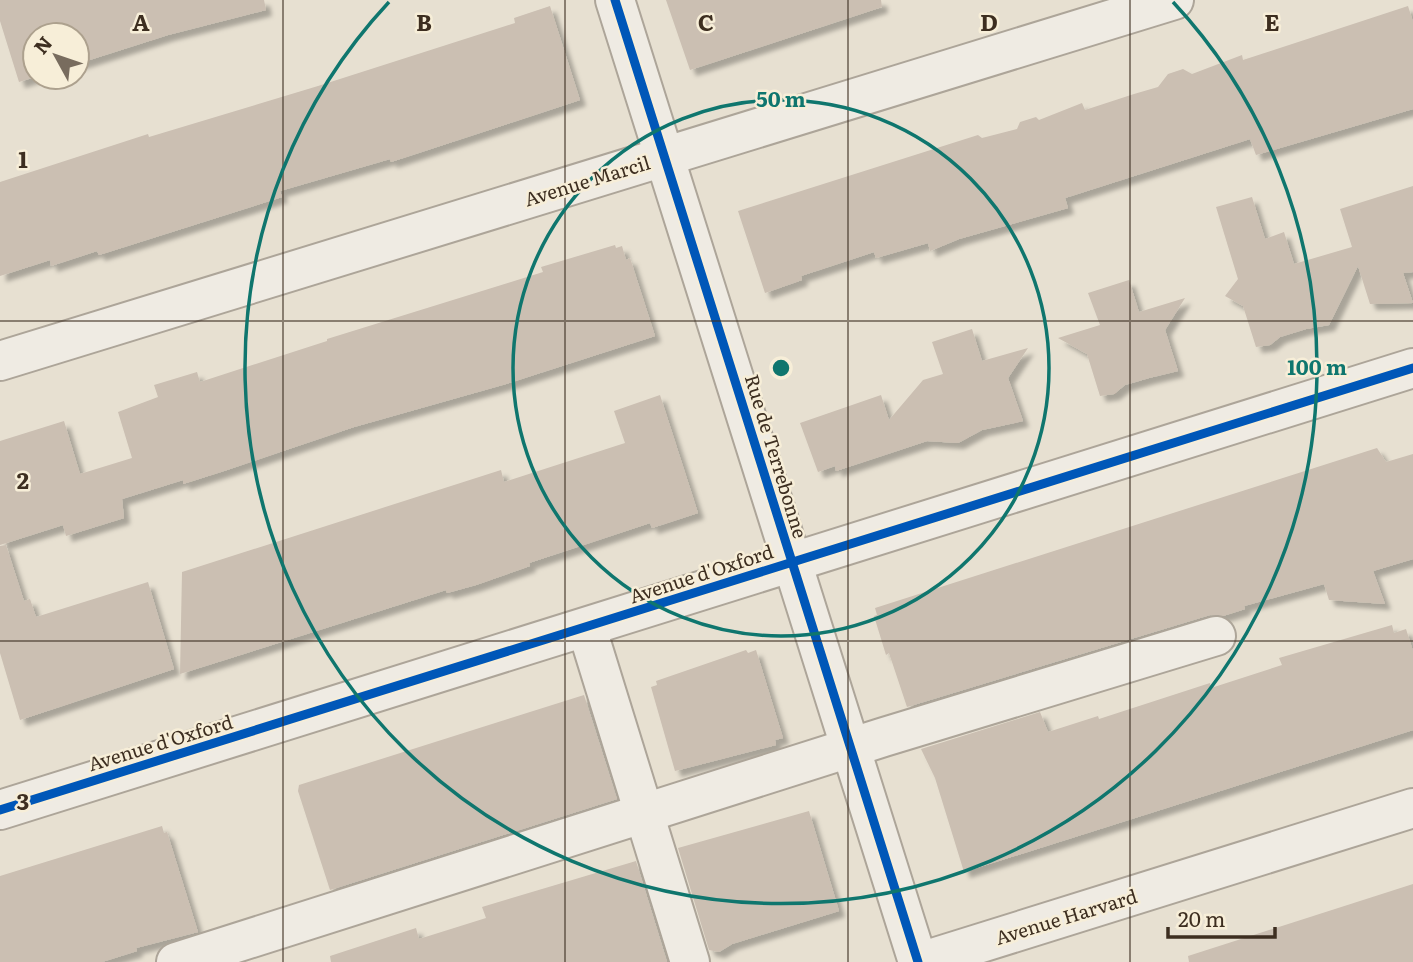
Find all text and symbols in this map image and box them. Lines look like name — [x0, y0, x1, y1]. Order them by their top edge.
text: A — [132, 4, 150, 38]
text: B — [416, 4, 432, 38]
text: C — [698, 4, 714, 38]
text: D — [980, 4, 998, 38]
text: E — [1264, 4, 1280, 38]
north arrow — [21, 21, 91, 91]
text: N — [26, 29, 58, 60]
text: 50 m — [756, 82, 806, 113]
text: 1 — [18, 141, 28, 175]
street label: Avenue Marcil — [521, 148, 653, 212]
text: 100 m — [1287, 350, 1347, 381]
centre of rings — [769, 356, 793, 380]
street label: Rue de Terrebonne — [739, 370, 815, 542]
text: 2 — [17, 462, 29, 496]
street label: Avenue d'Oxford — [625, 536, 777, 609]
street label: Avenue d'Oxford — [84, 707, 236, 777]
text: 3 — [17, 783, 29, 817]
street label: Avenue Harvard — [992, 881, 1141, 951]
scale bar — [1168, 895, 1275, 939]
text: 20 m — [1178, 902, 1225, 933]

